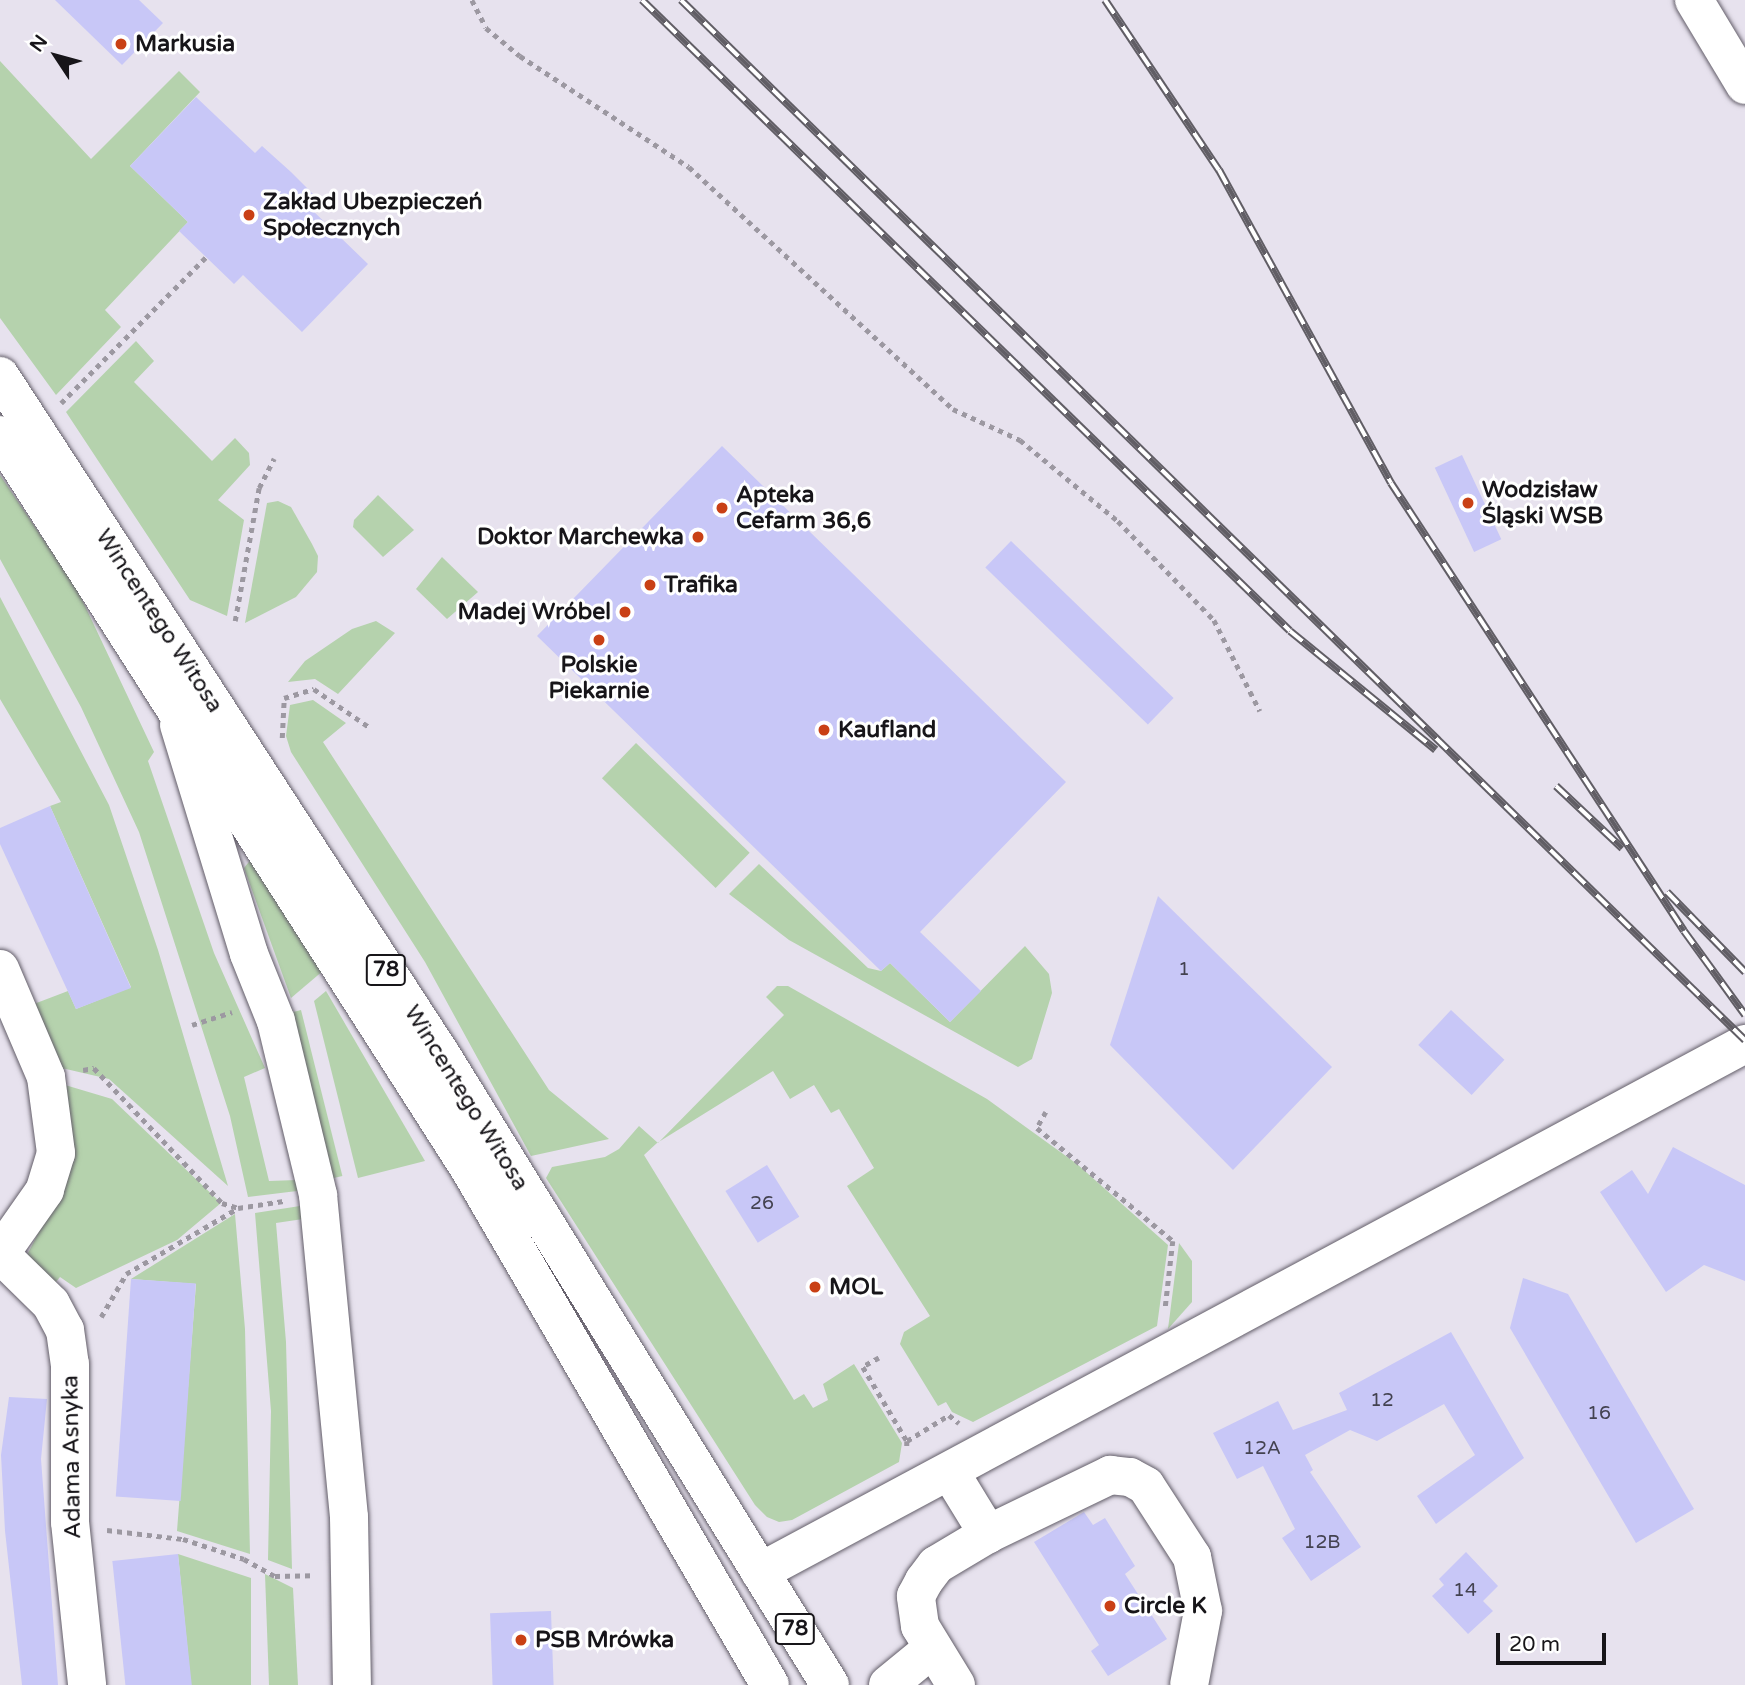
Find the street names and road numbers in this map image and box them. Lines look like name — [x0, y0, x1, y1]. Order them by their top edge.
street label: Wincentego Witosa — [89, 524, 229, 718]
road number: 78 — [365, 953, 407, 988]
street label: Wincentego Witosa — [398, 1000, 534, 1196]
street label: Adama Asnyka — [57, 1375, 87, 1539]
road number: 78 — [774, 1612, 816, 1646]

